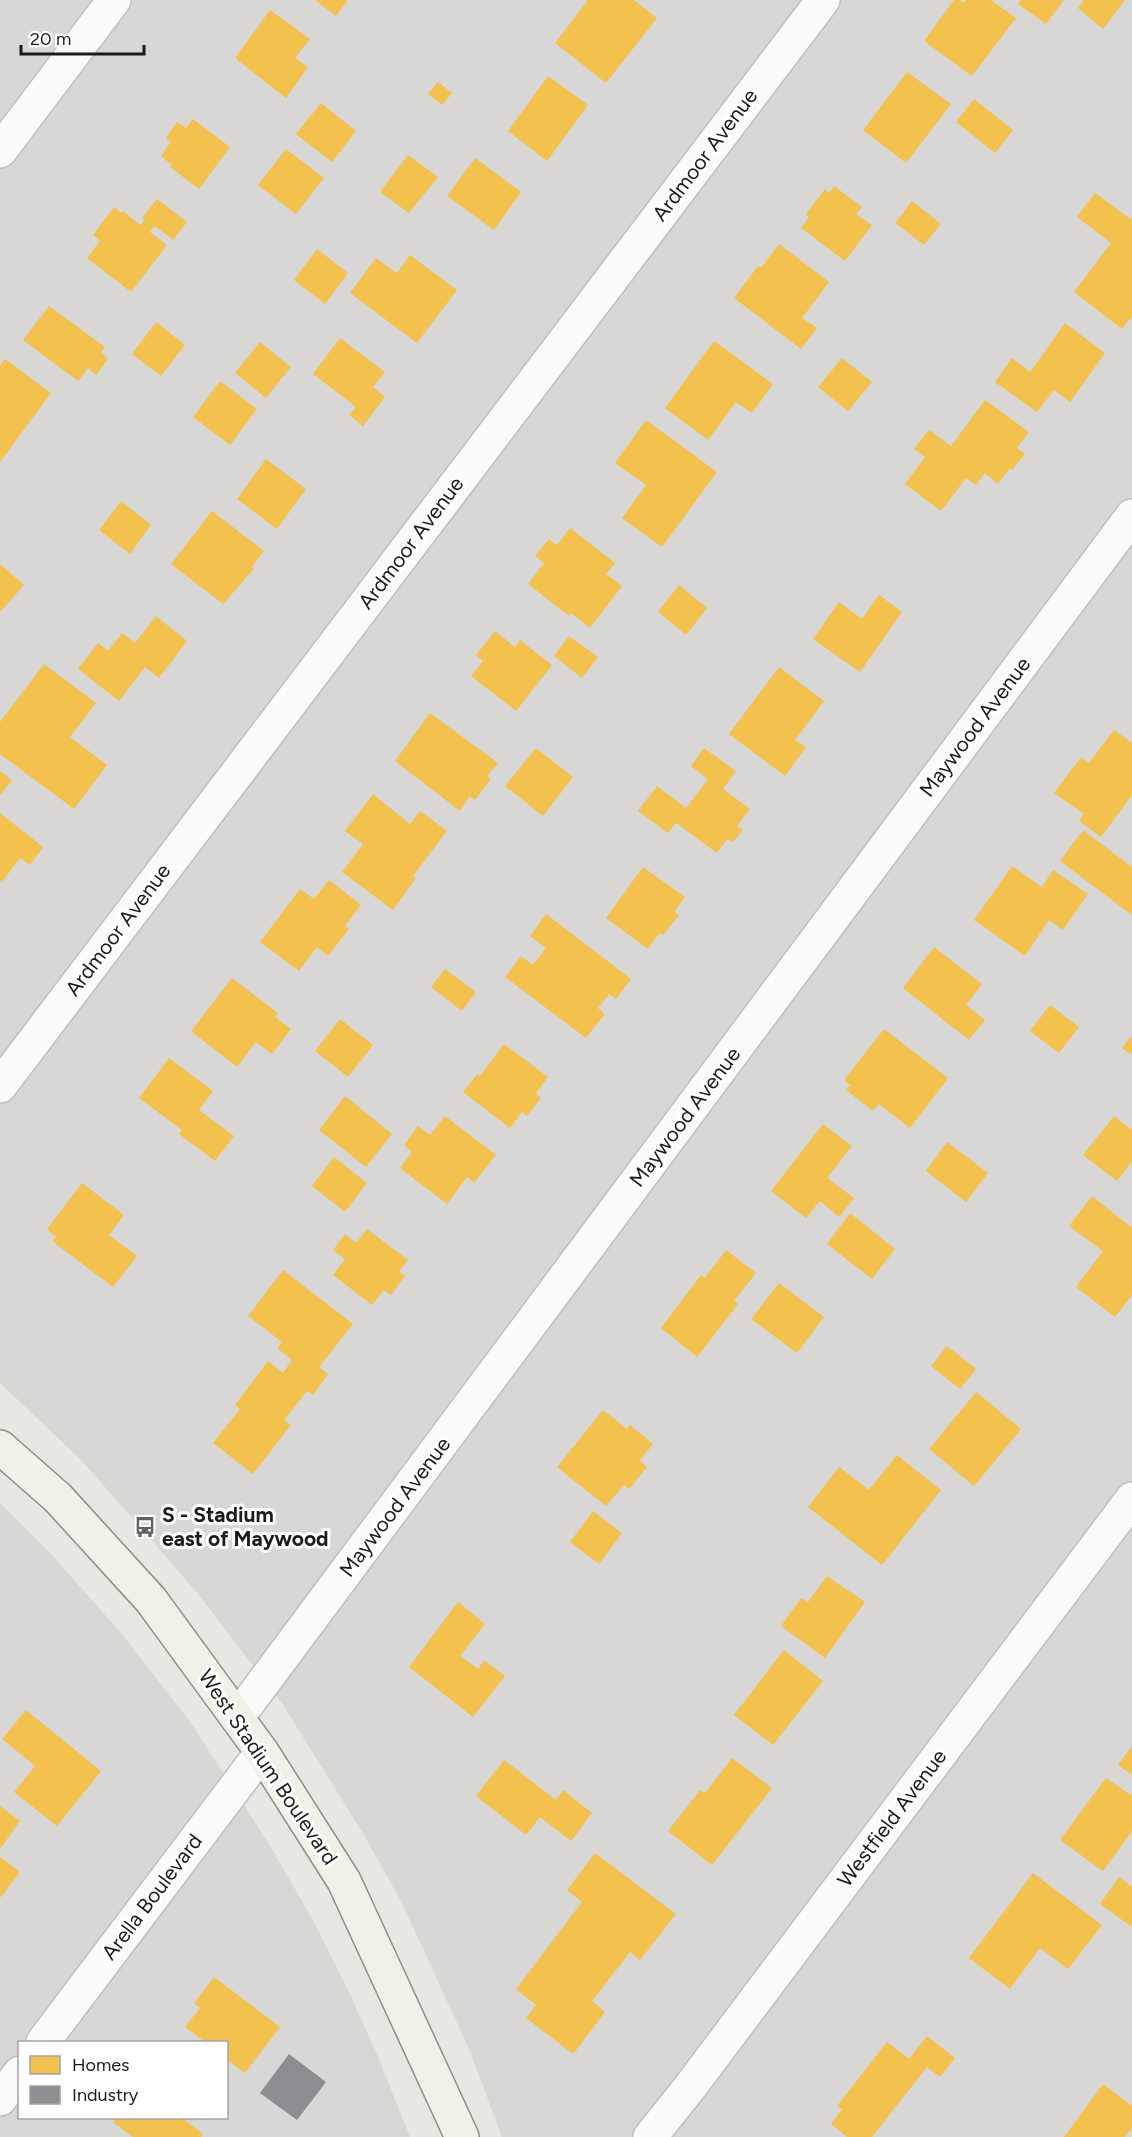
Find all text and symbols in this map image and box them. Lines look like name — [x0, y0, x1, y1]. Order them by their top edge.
scale bar — [21, 18, 144, 56]
text: 20 m — [30, 28, 71, 50]
street label: Ardmoor Avenue — [647, 84, 762, 226]
street label: Ardmoor Avenue — [353, 472, 468, 614]
street label: Maywood Avenue — [914, 652, 1035, 801]
street label: Ardmoor Avenue — [60, 859, 175, 1001]
street label: Maywood Avenue — [624, 1042, 745, 1191]
street label: Maywood Avenue — [334, 1432, 455, 1581]
place label: S - Stadium east of Maywood — [162, 1502, 329, 1551]
bus stop icon: S - Stadium east of Maywood — [133, 1515, 157, 1539]
street label: West Stadium Boulevard — [194, 1664, 343, 1869]
street label: Westfield Avenue — [832, 1744, 951, 1891]
street label: Arella Boulevard — [96, 1829, 207, 1965]
legend — [18, 2041, 228, 2119]
text: Homes — [72, 2054, 130, 2076]
text: Industry — [72, 2084, 139, 2106]

